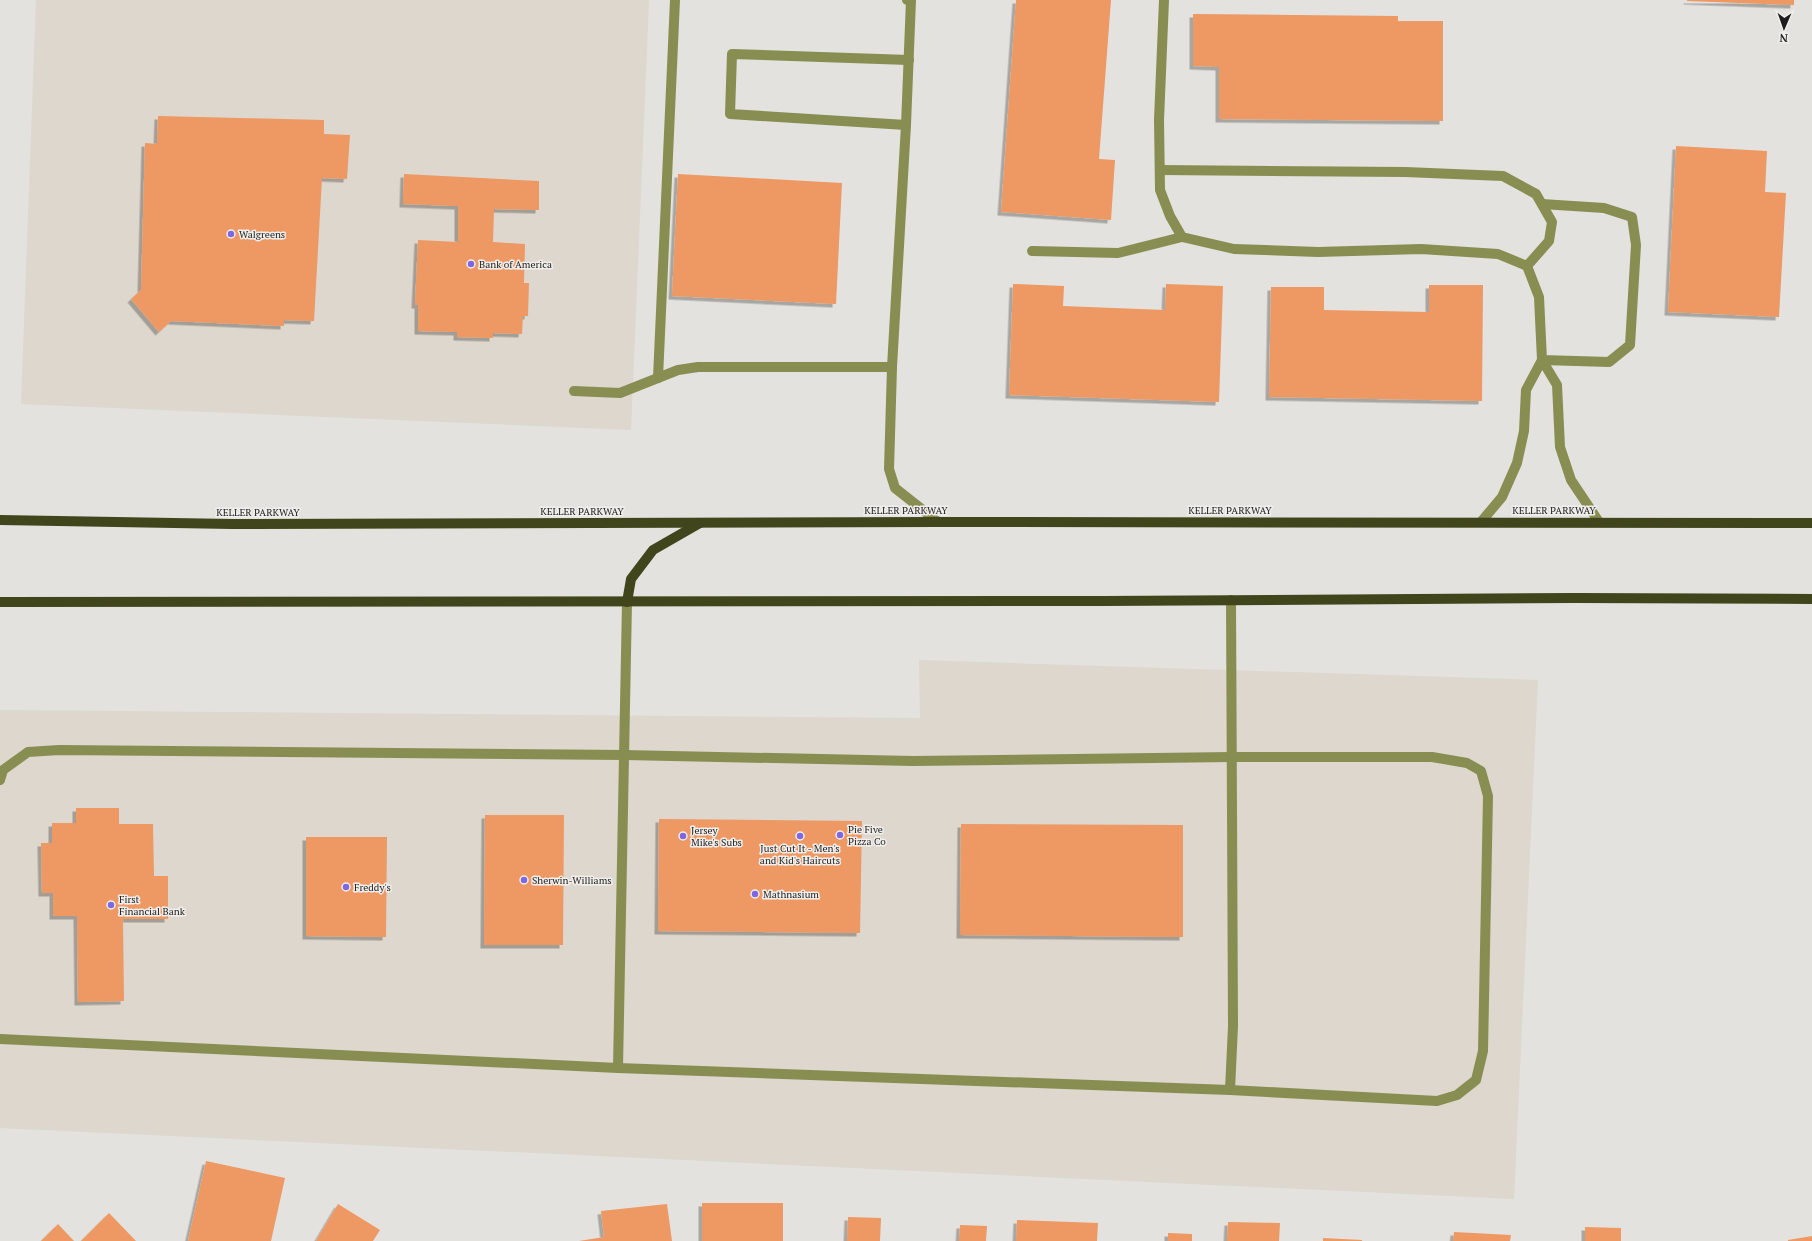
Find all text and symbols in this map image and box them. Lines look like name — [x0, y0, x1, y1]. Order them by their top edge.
north arrow — [1764, 8, 1804, 48]
text: N — [1779, 31, 1788, 45]
place label: Walgreens — [239, 228, 285, 241]
marker: Walgreens — [226, 229, 236, 239]
place label: Bank of America — [479, 258, 552, 271]
marker: Bank of America — [466, 259, 476, 269]
street label: KELLER PARKWAY — [864, 504, 948, 517]
street label: KELLER PARKWAY — [1188, 504, 1272, 517]
street label: KELLER PARKWAY — [1512, 504, 1596, 517]
street label: KELLER PARKWAY — [540, 505, 624, 518]
street label: KELLER PARKWAY — [216, 506, 300, 519]
place label: Pie Five Pizza Co — [848, 823, 886, 848]
place label: Jersey Mike's Subs — [691, 824, 742, 849]
marker: Pie Five Pizza Co — [835, 830, 845, 840]
marker: Jersey Mike's Subs — [678, 831, 688, 841]
marker: Just Cut It - Men's and Kid's Haircuts — [795, 831, 805, 841]
place label: Just Cut It - Men's and Kid's Haircuts — [760, 842, 840, 867]
place label: Sherwin-Williams — [532, 874, 612, 887]
marker: Sherwin-Williams — [519, 875, 529, 885]
place label: Freddy's — [354, 881, 391, 894]
marker: Freddy's — [341, 882, 351, 892]
place label: Mathnasium — [763, 888, 819, 901]
marker: Mathnasium — [750, 889, 760, 899]
place label: First Financial Bank — [119, 893, 186, 918]
marker: First Financial Bank — [106, 900, 116, 910]

